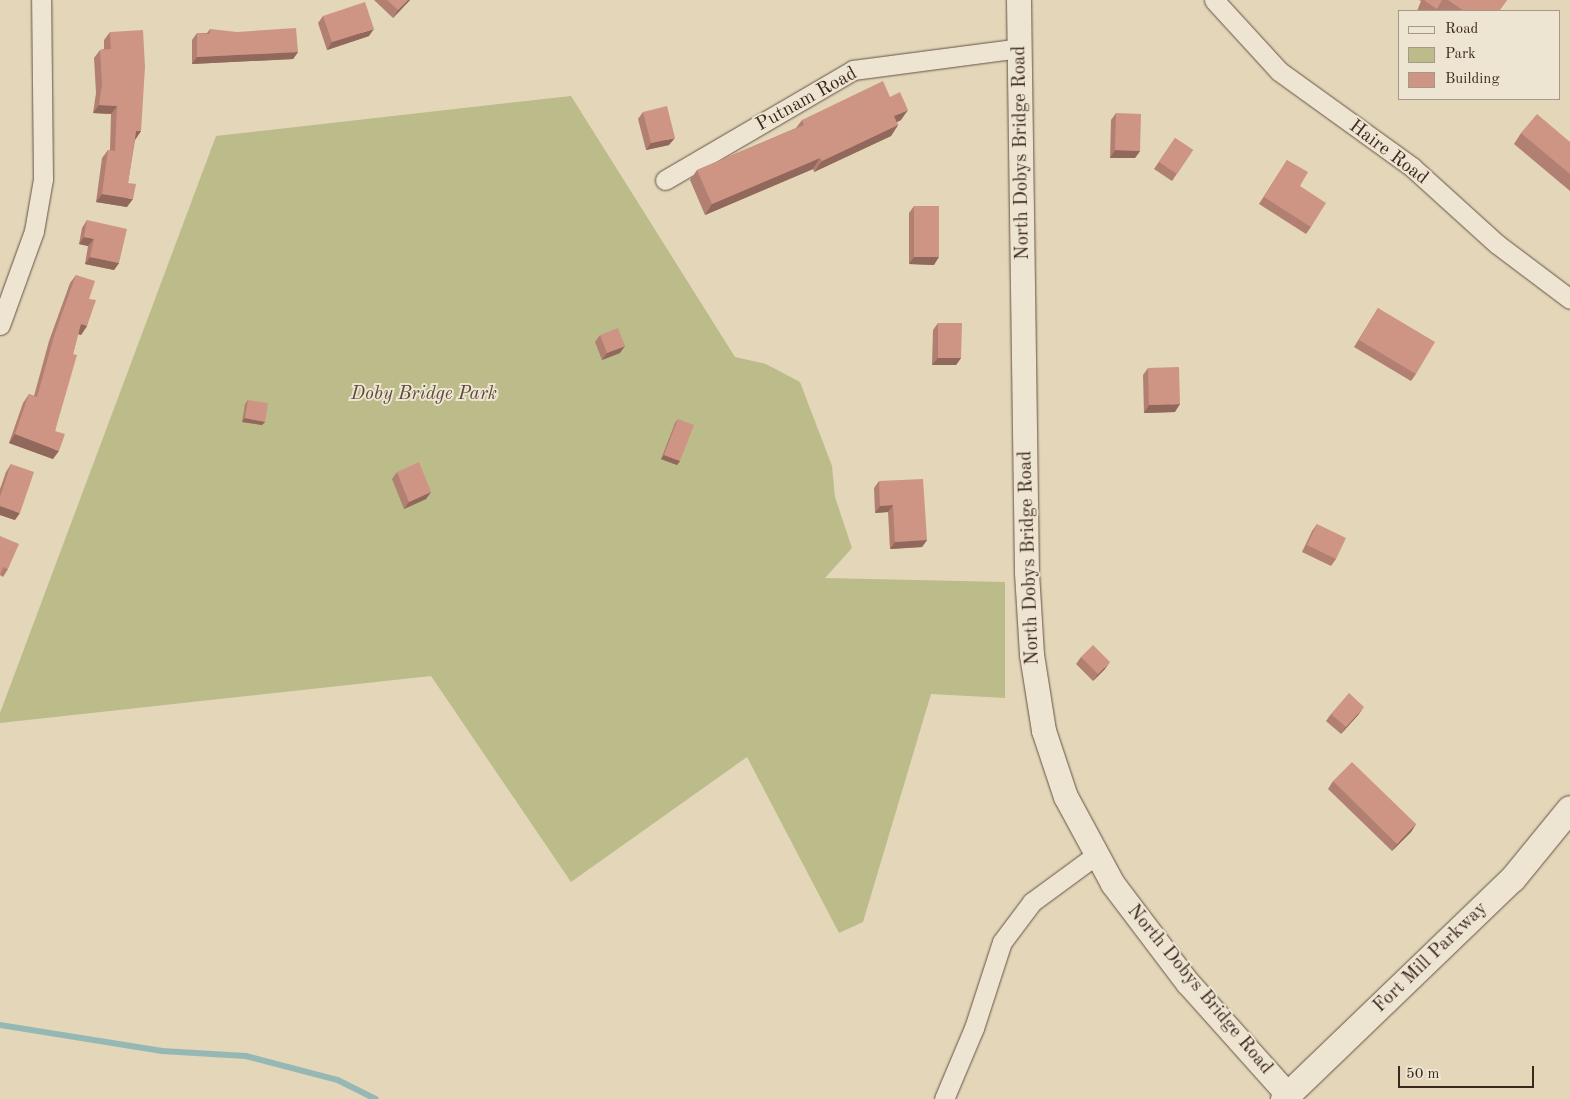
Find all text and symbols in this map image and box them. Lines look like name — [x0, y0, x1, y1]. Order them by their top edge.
legend — [1398, 10, 1560, 100]
text: Road — [1445, 22, 1478, 37]
street label: North Dobys Bridge Road — [1009, 46, 1035, 260]
text: Park — [1445, 47, 1476, 62]
street label: Putnam Road — [752, 63, 862, 137]
text: Building — [1445, 72, 1500, 87]
street label: Haire Road — [1344, 116, 1432, 190]
park label: Doby Bridge Park — [351, 384, 497, 406]
street label: North Dobys Bridge Road — [1015, 450, 1045, 666]
street label: Fort Mill Parkway — [1369, 898, 1493, 1018]
street label: North Dobys Bridge Road — [1121, 901, 1277, 1079]
scale bar — [1400, 1056, 1536, 1088]
text: 50 m — [1406, 1067, 1440, 1082]

